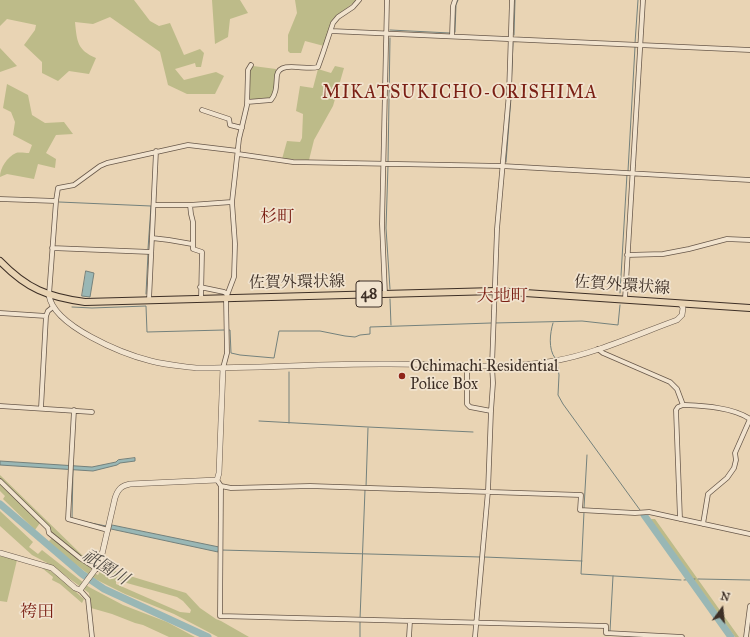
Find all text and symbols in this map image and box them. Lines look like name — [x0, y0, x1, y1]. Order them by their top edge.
district label: MIKATSUKICHO-ORISHIMA — [322, 83, 598, 105]
district label: 杉町 — [260, 208, 294, 228]
street label: 佐賀外環状線 — [249, 273, 345, 293]
street label: 佐賀外環状線 — [573, 273, 671, 299]
road number: 48 — [356, 281, 382, 307]
district label: 大地町 — [477, 287, 527, 307]
place label: Ochimachi Residential Police Box — [410, 357, 558, 395]
marker: Ochimachi Residential Police Box — [397, 371, 407, 381]
water label: 祇園川 — [78, 546, 132, 590]
north arrow — [702, 589, 742, 629]
text: N — [719, 589, 731, 604]
district label: 袴田 — [20, 603, 54, 623]

